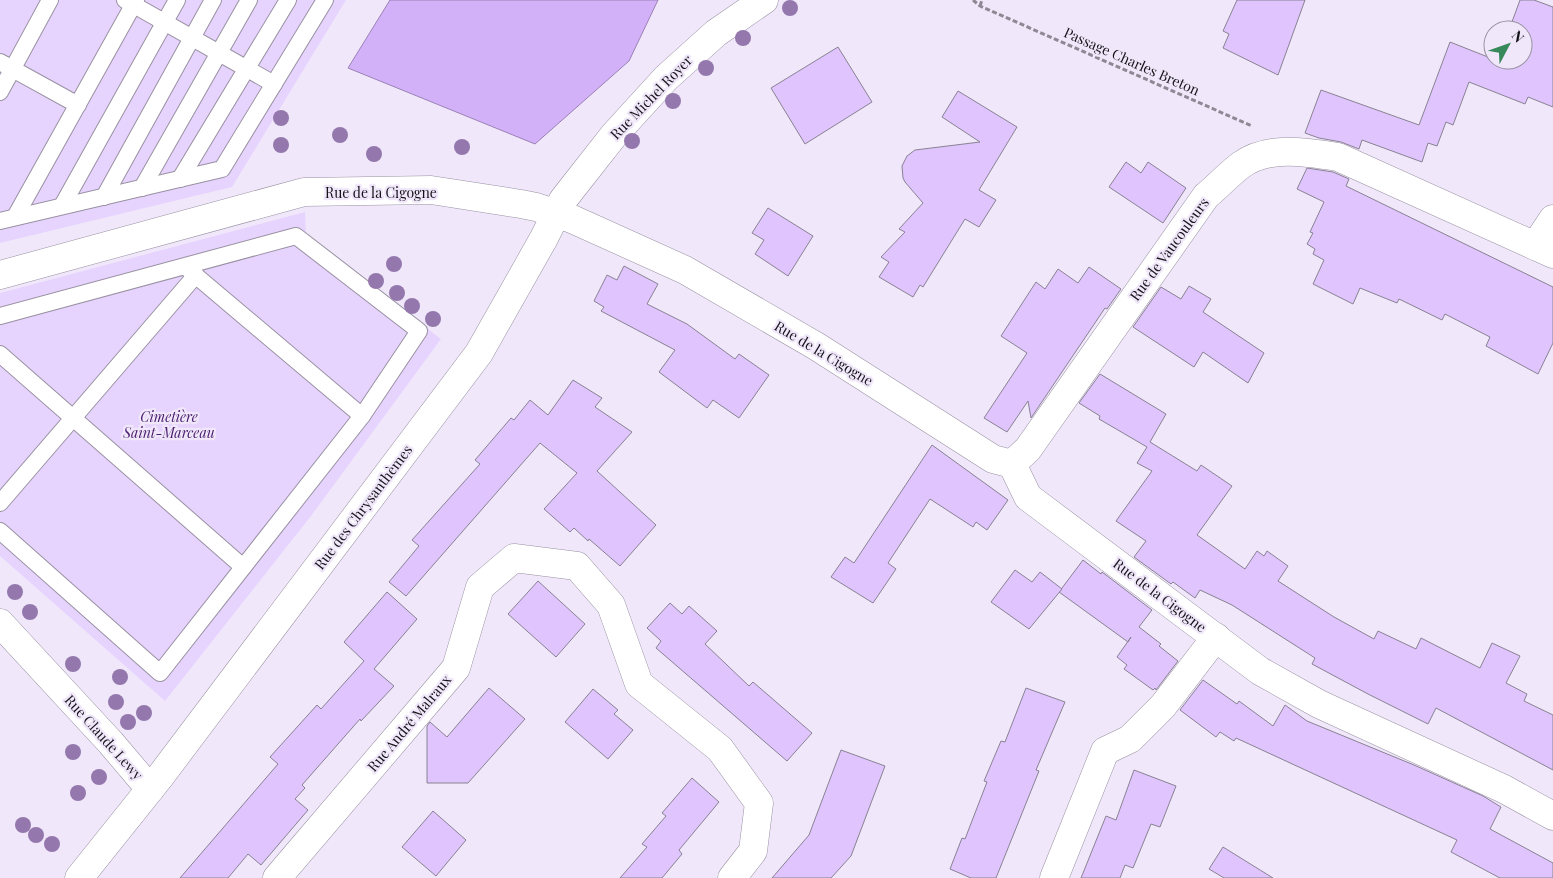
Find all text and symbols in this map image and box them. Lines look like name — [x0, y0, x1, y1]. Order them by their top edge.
north arrow — [1483, 20, 1533, 70]
street label: Passage Charles Breton — [1061, 23, 1203, 100]
text: N — [1508, 26, 1529, 46]
street label: Rue Michel Royer — [606, 50, 697, 143]
street label: Rue de la Cigogne — [325, 183, 437, 202]
street label: Rue de Vaucouleurs — [1125, 194, 1213, 304]
street label: Rue de la Cigogne — [771, 316, 877, 390]
park label: Cimetière Saint-Marceau — [122, 407, 215, 442]
street label: Rue des Chrysanthèmes — [310, 441, 416, 573]
street label: Rue de la Cigogne — [1110, 554, 1210, 636]
street label: Rue André Malraux — [363, 670, 456, 775]
street label: Rue Claude Lewy — [61, 690, 147, 784]

